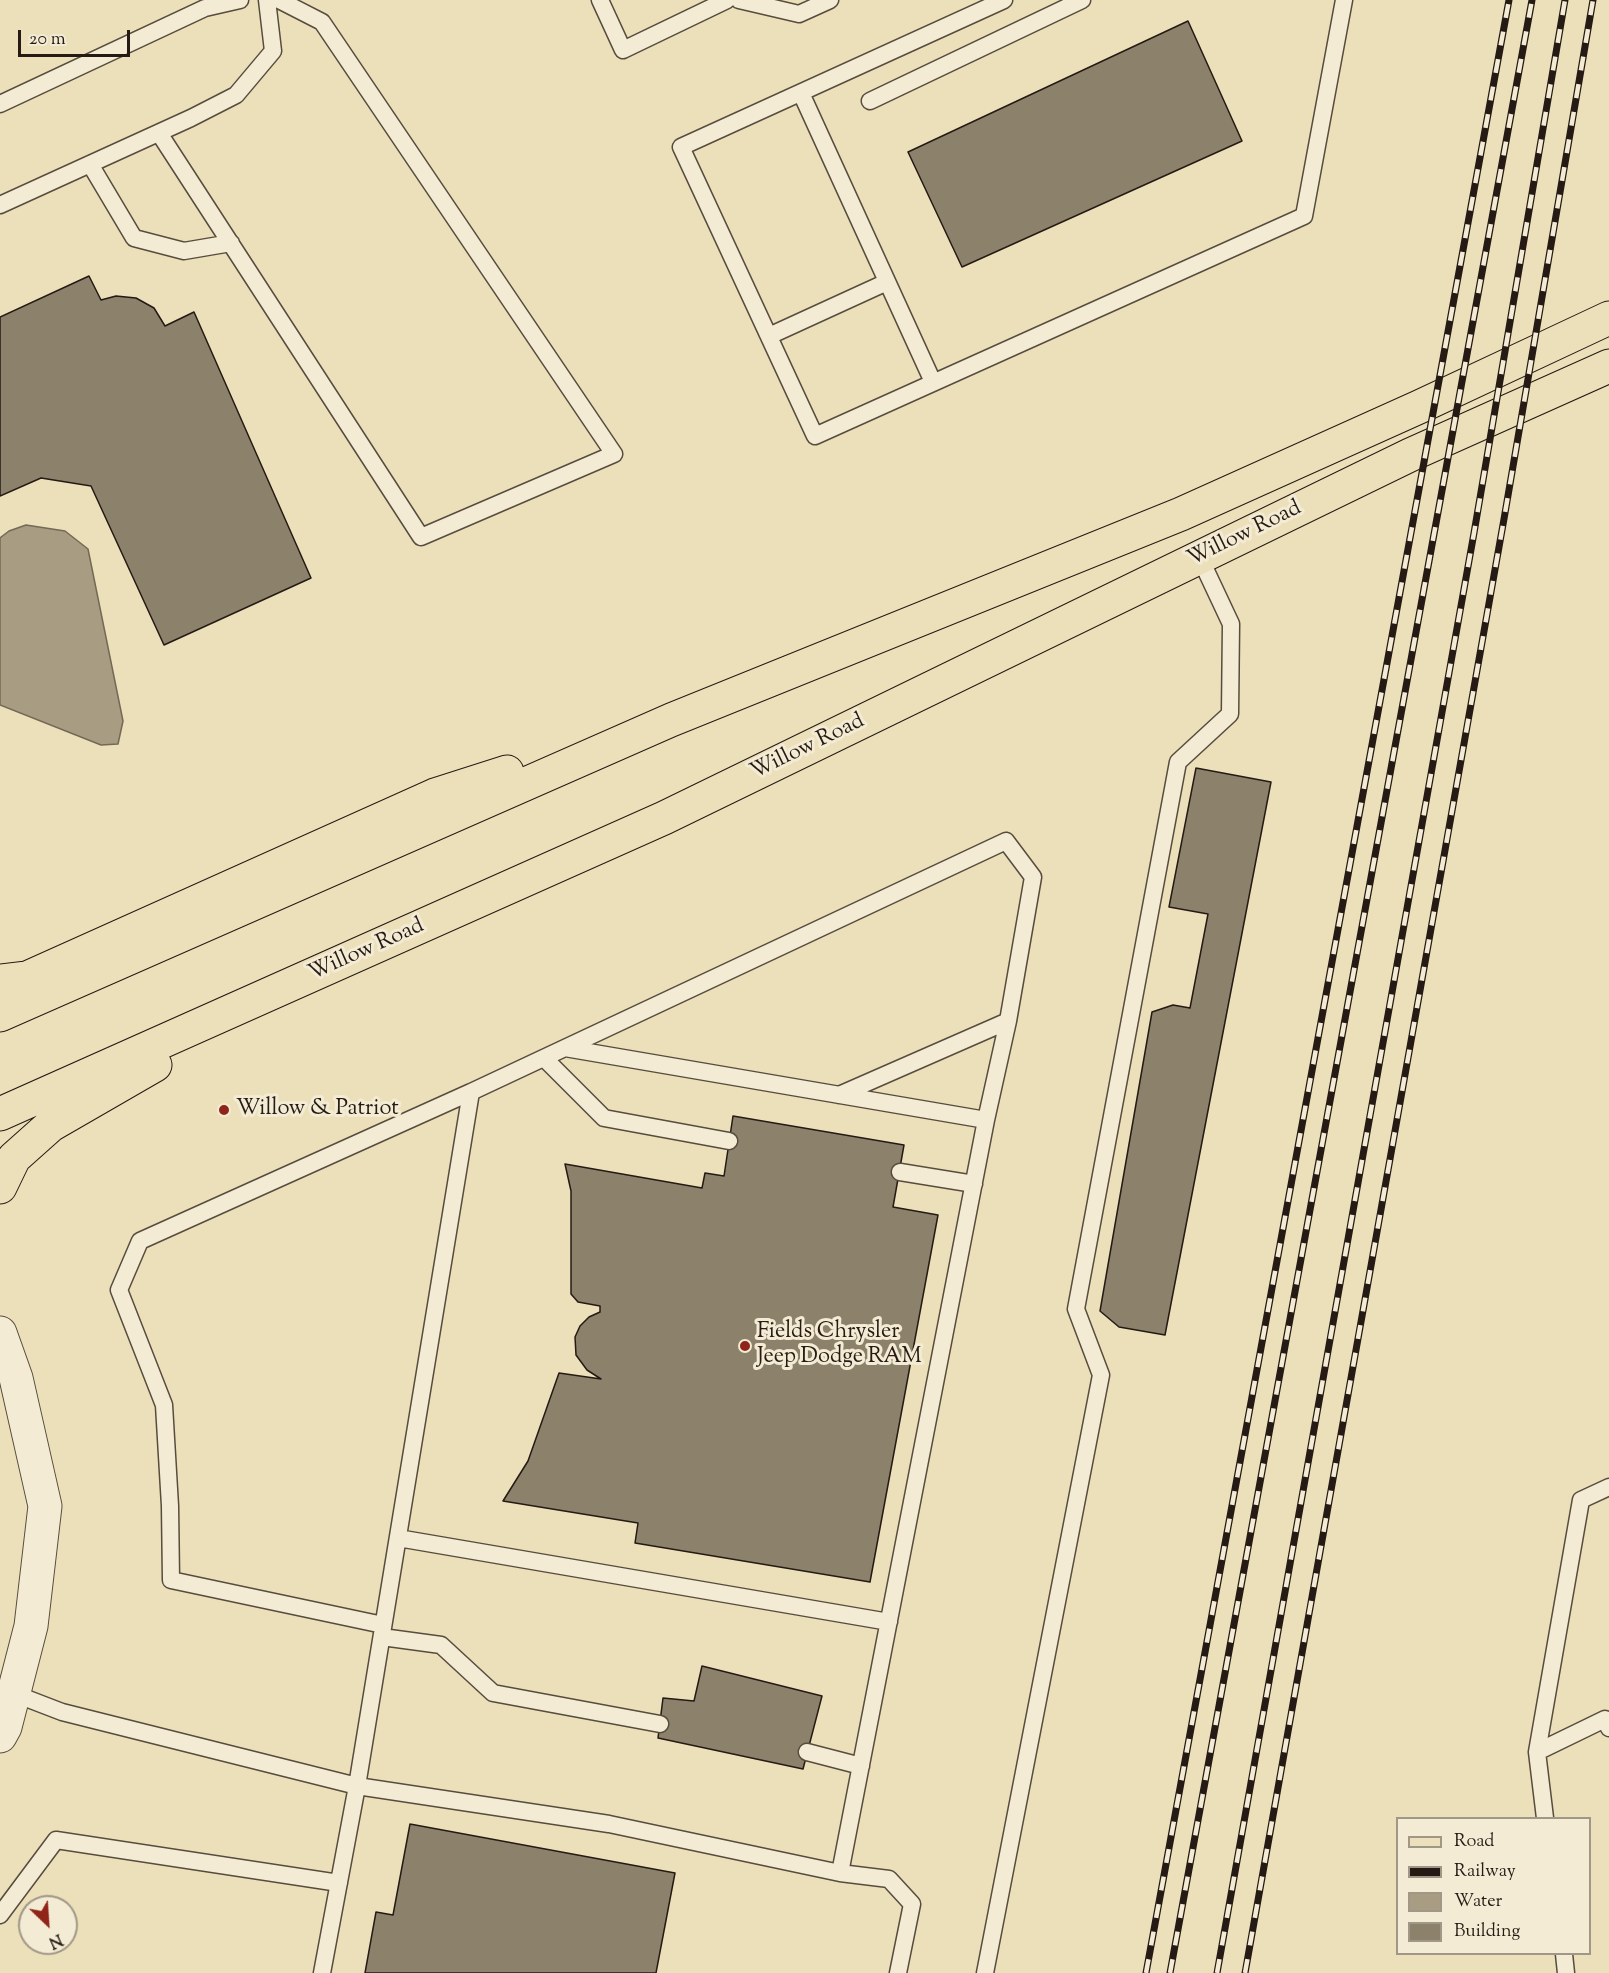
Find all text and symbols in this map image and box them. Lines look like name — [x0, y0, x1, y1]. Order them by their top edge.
scale bar — [21, 18, 134, 56]
text: 20 m — [29, 27, 66, 53]
street label: Willow Road — [1184, 496, 1306, 574]
street label: Willow Road — [747, 709, 869, 787]
street label: Willow Road — [305, 914, 429, 988]
place label: Willow & Patriot — [236, 1097, 399, 1123]
marker: Willow & Patriot — [217, 1103, 231, 1117]
place label: Fields Chrysler Jeep Dodge RAM — [757, 1320, 922, 1372]
marker: Fields Chrysler Jeep Dodge RAM — [738, 1339, 752, 1353]
legend — [1396, 1817, 1591, 1955]
text: Road — [1454, 1829, 1494, 1855]
text: Railway — [1454, 1859, 1516, 1885]
text: Water — [1454, 1889, 1502, 1915]
north arrow — [18, 1895, 78, 1955]
text: Building — [1454, 1919, 1520, 1945]
text: N — [44, 1927, 66, 1953]

